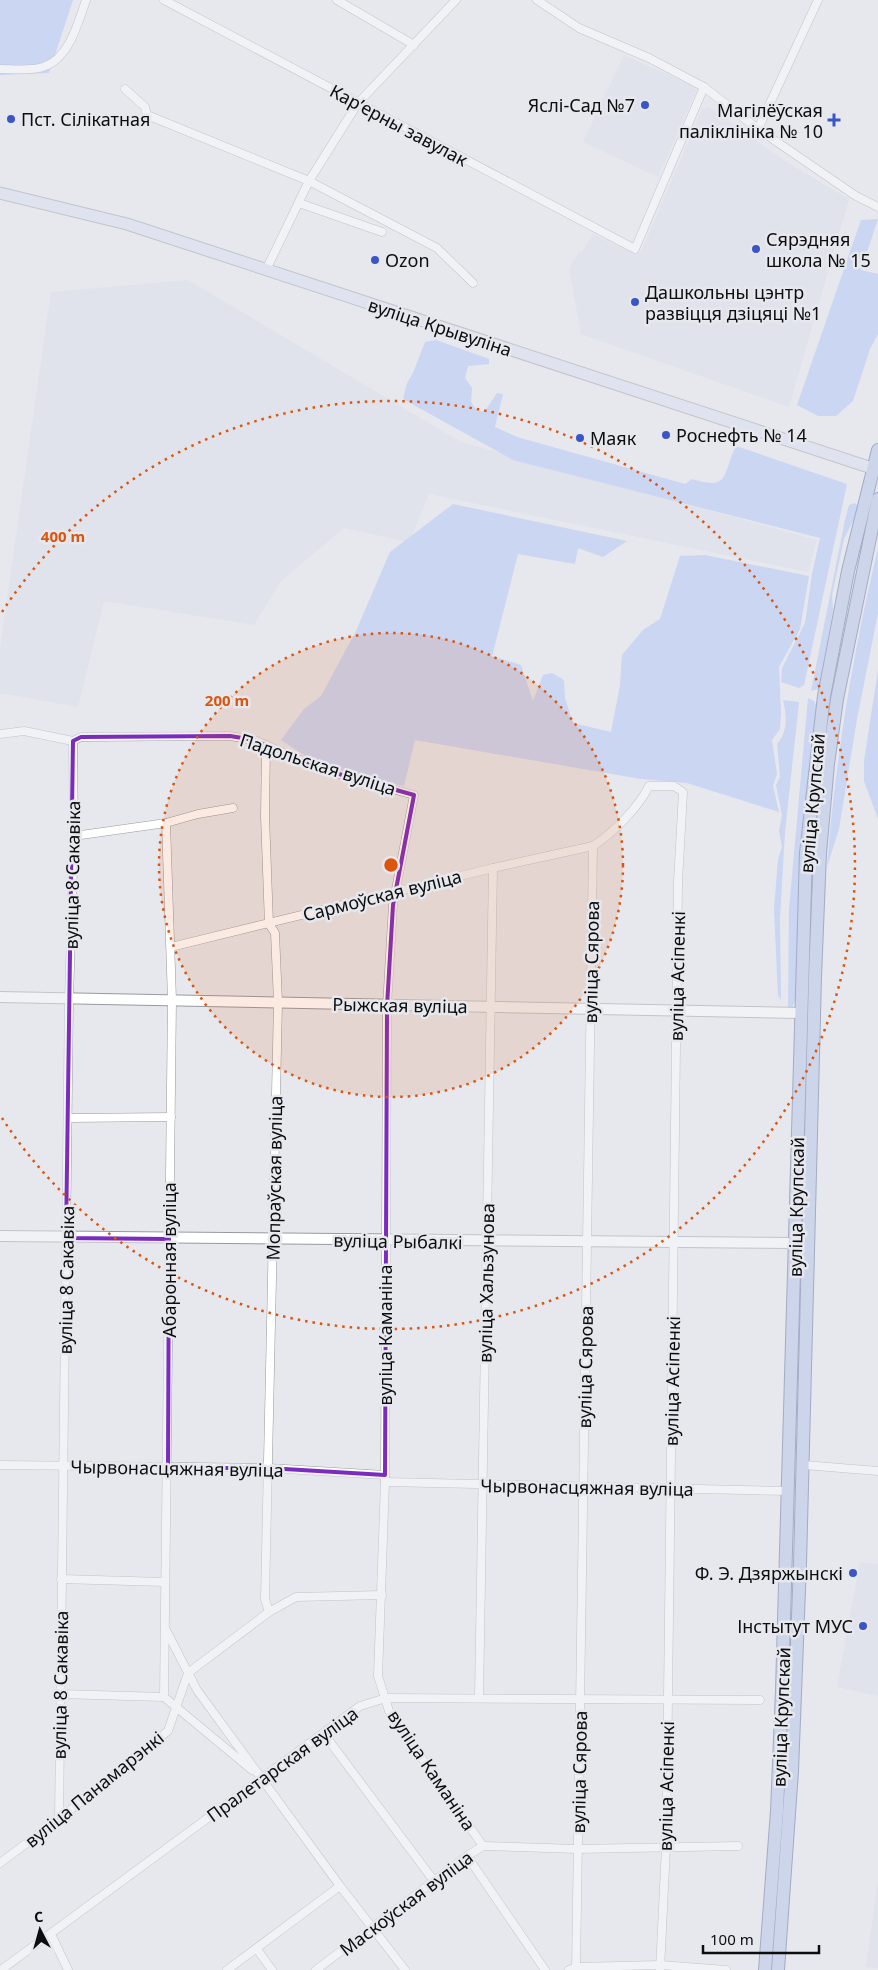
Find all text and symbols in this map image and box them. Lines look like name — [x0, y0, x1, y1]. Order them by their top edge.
street label: Карʼерны завулак — [326, 79, 472, 172]
place label: Яслі-Сад №7 — [528, 93, 635, 117]
place label: Магілёўская паліклініка № 10 — [679, 98, 823, 143]
marker: Яслі-Сад №7 — [639, 99, 651, 111]
place label: Пст. Сілікатная — [21, 107, 150, 131]
marker: Пст. Сілікатная — [5, 113, 17, 125]
marker: Магілёўская паліклініка № 10 — [827, 113, 841, 127]
place label: Сярэдняя школа № 15 — [766, 227, 871, 272]
marker: Сярэдняя школа № 15 — [750, 243, 762, 255]
place label: Ozon — [385, 248, 430, 272]
marker: Ozon — [369, 254, 381, 266]
place label: Дашкольны цэнтр развіцця дзіцяці №1 — [645, 280, 821, 325]
street label: вуліца Крывуліна — [365, 292, 515, 362]
marker: Дашкольны цэнтр развіцця дзіцяці №1 — [629, 296, 641, 308]
place label: Роснефть № 14 — [676, 423, 807, 447]
place label: Маяк — [590, 426, 637, 450]
marker: Роснефть № 14 — [660, 429, 672, 441]
marker: Маяк — [574, 432, 586, 444]
text: 400 m — [41, 526, 85, 546]
text: 200 m — [205, 690, 249, 710]
street label: Падольская вуліца — [237, 727, 399, 801]
street label: вуліца Крупскай — [794, 732, 830, 874]
street label: вуліца 8 Сакавіка — [59, 800, 85, 950]
centre of rings — [382, 856, 400, 874]
street label: Сармоўская вуліца — [300, 864, 464, 926]
street label: вуліца Сярова — [578, 900, 604, 1024]
street label: вуліца Асіпенкі — [664, 911, 690, 1041]
street label: Рыжская вуліца — [332, 992, 468, 1018]
street label: Мопраўская вуліца — [261, 1095, 287, 1261]
street label: вуліца Крупскай — [783, 1137, 809, 1277]
street label: Абаронная вуліца — [157, 1182, 181, 1338]
street label: вуліца Хальзунова — [473, 1203, 499, 1363]
street label: вуліца 8 Сакавіка — [53, 1205, 79, 1355]
street label: вуліца Рыбалкі — [333, 1228, 463, 1254]
street label: вуліца Каманіна — [373, 1265, 397, 1405]
street label: вуліца Сярова — [572, 1305, 598, 1429]
street label: вуліца Асіпенкі — [659, 1316, 685, 1446]
street label: Чырвонасцяжная вуліца — [70, 1454, 284, 1482]
street label: Чырвонасцяжная вуліца — [480, 1473, 694, 1501]
place label: Ф. Э. Дзяржынскі — [695, 1561, 843, 1585]
marker: Ф. Э. Дзяржынскі — [847, 1567, 859, 1579]
street label: вуліца 8 Сакавіка — [47, 1610, 73, 1760]
place label: Інстытут МУС — [737, 1614, 853, 1638]
marker: Інстытут МУС — [857, 1620, 869, 1632]
street label: вуліца Крупскай — [767, 1647, 795, 1787]
street label: Пралетарская вуліца — [202, 1701, 362, 1827]
street label: вуліца Каманіна — [383, 1705, 481, 1835]
street label: вуліца Сярова — [566, 1710, 592, 1834]
street label: вуліца Асіпенкі — [653, 1721, 679, 1851]
street label: вуліца Панамарэнкі — [19, 1725, 169, 1853]
street label: Маскоўская вуліца — [335, 1845, 477, 1961]
north arrow — [15, 1905, 65, 1955]
text: С — [33, 1907, 44, 1926]
scale bar — [703, 1922, 819, 1954]
text: 100 m — [710, 1929, 754, 1949]

